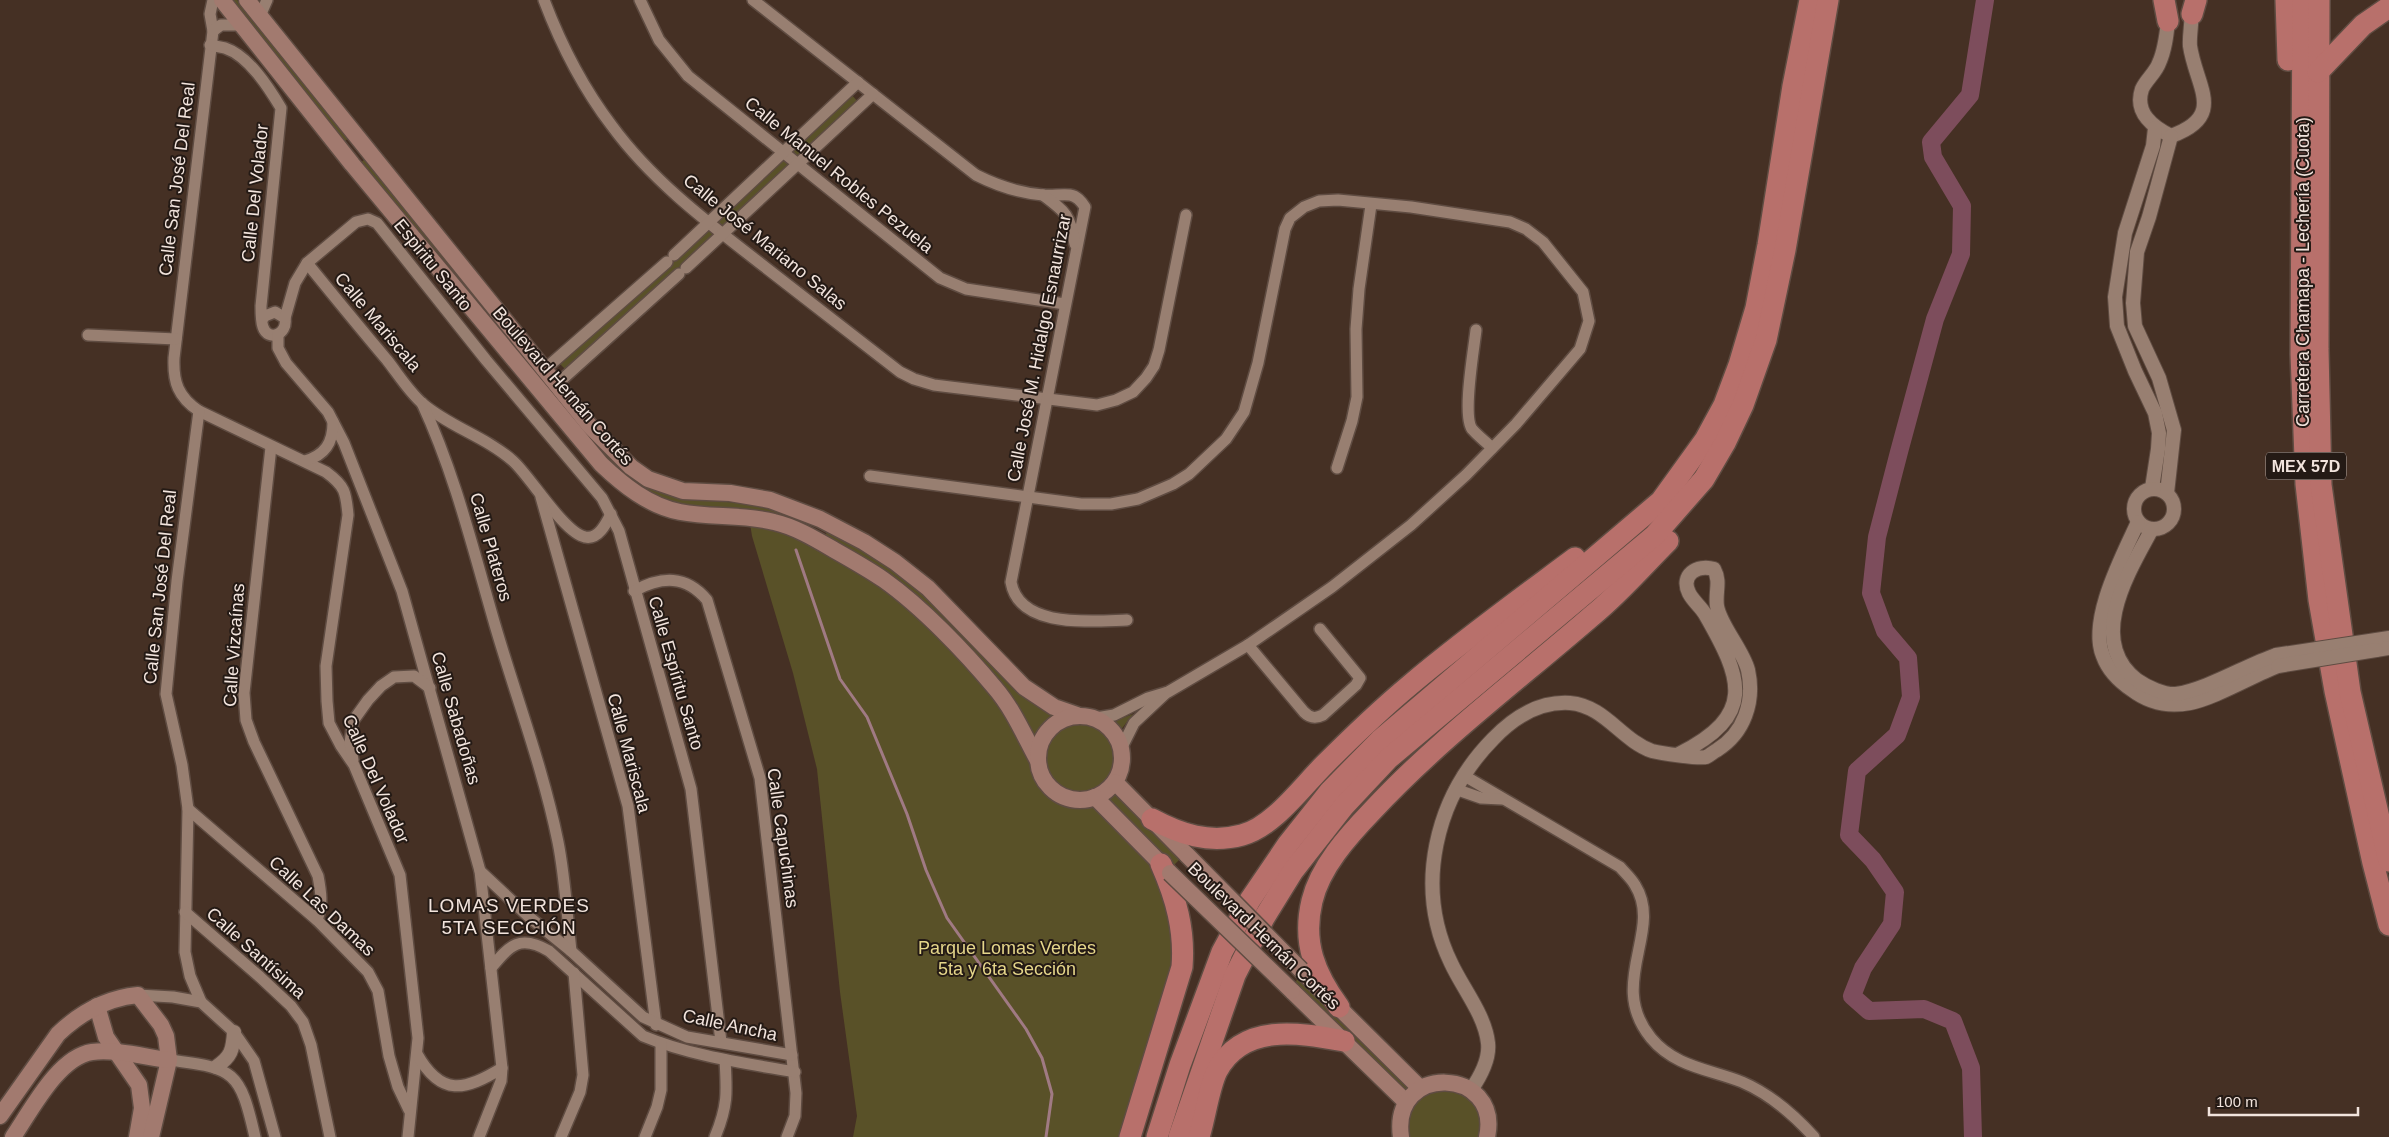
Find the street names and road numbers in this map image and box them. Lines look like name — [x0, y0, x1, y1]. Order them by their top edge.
street label: Calle San José Del Real — [155, 81, 199, 277]
street label: Calle Manuel Robles Pezuela — [741, 93, 938, 258]
street label: Carretera Chamapa - Lechería (Cuota) — [2293, 117, 2313, 427]
street label: Calle Del Volador — [238, 123, 272, 263]
street label: Calle José Mariano Salas — [679, 170, 851, 314]
street label: Calle José M. Hidalgo Esnaurrizar — [1003, 213, 1075, 483]
street label: Espiritu Santo — [390, 215, 476, 315]
street label: Calle Mariscala — [331, 268, 426, 376]
street label: Boulevard Hernán Cortés — [489, 303, 637, 469]
road number: MEX 57D — [2266, 452, 2346, 480]
street label: Calle San José Del Real — [140, 489, 180, 685]
street label: Calle Plateros — [466, 490, 516, 604]
street label: Calle Vizcaínas — [220, 583, 248, 707]
street label: Calle Espíritu Santo — [644, 594, 708, 752]
street label: Calle Sabadoñas — [427, 649, 485, 787]
street label: Calle Mariscala — [603, 691, 655, 816]
street label: Calle Del Volador — [339, 711, 413, 847]
street label: Calle Capuchinas — [763, 767, 803, 909]
street label: Calle Las Damas — [265, 852, 379, 960]
street label: Boulevard Hernán Cortés — [1184, 858, 1344, 1014]
street label: Calle Santísima — [202, 903, 310, 1003]
street label: Calle Ancha — [681, 1005, 780, 1045]

